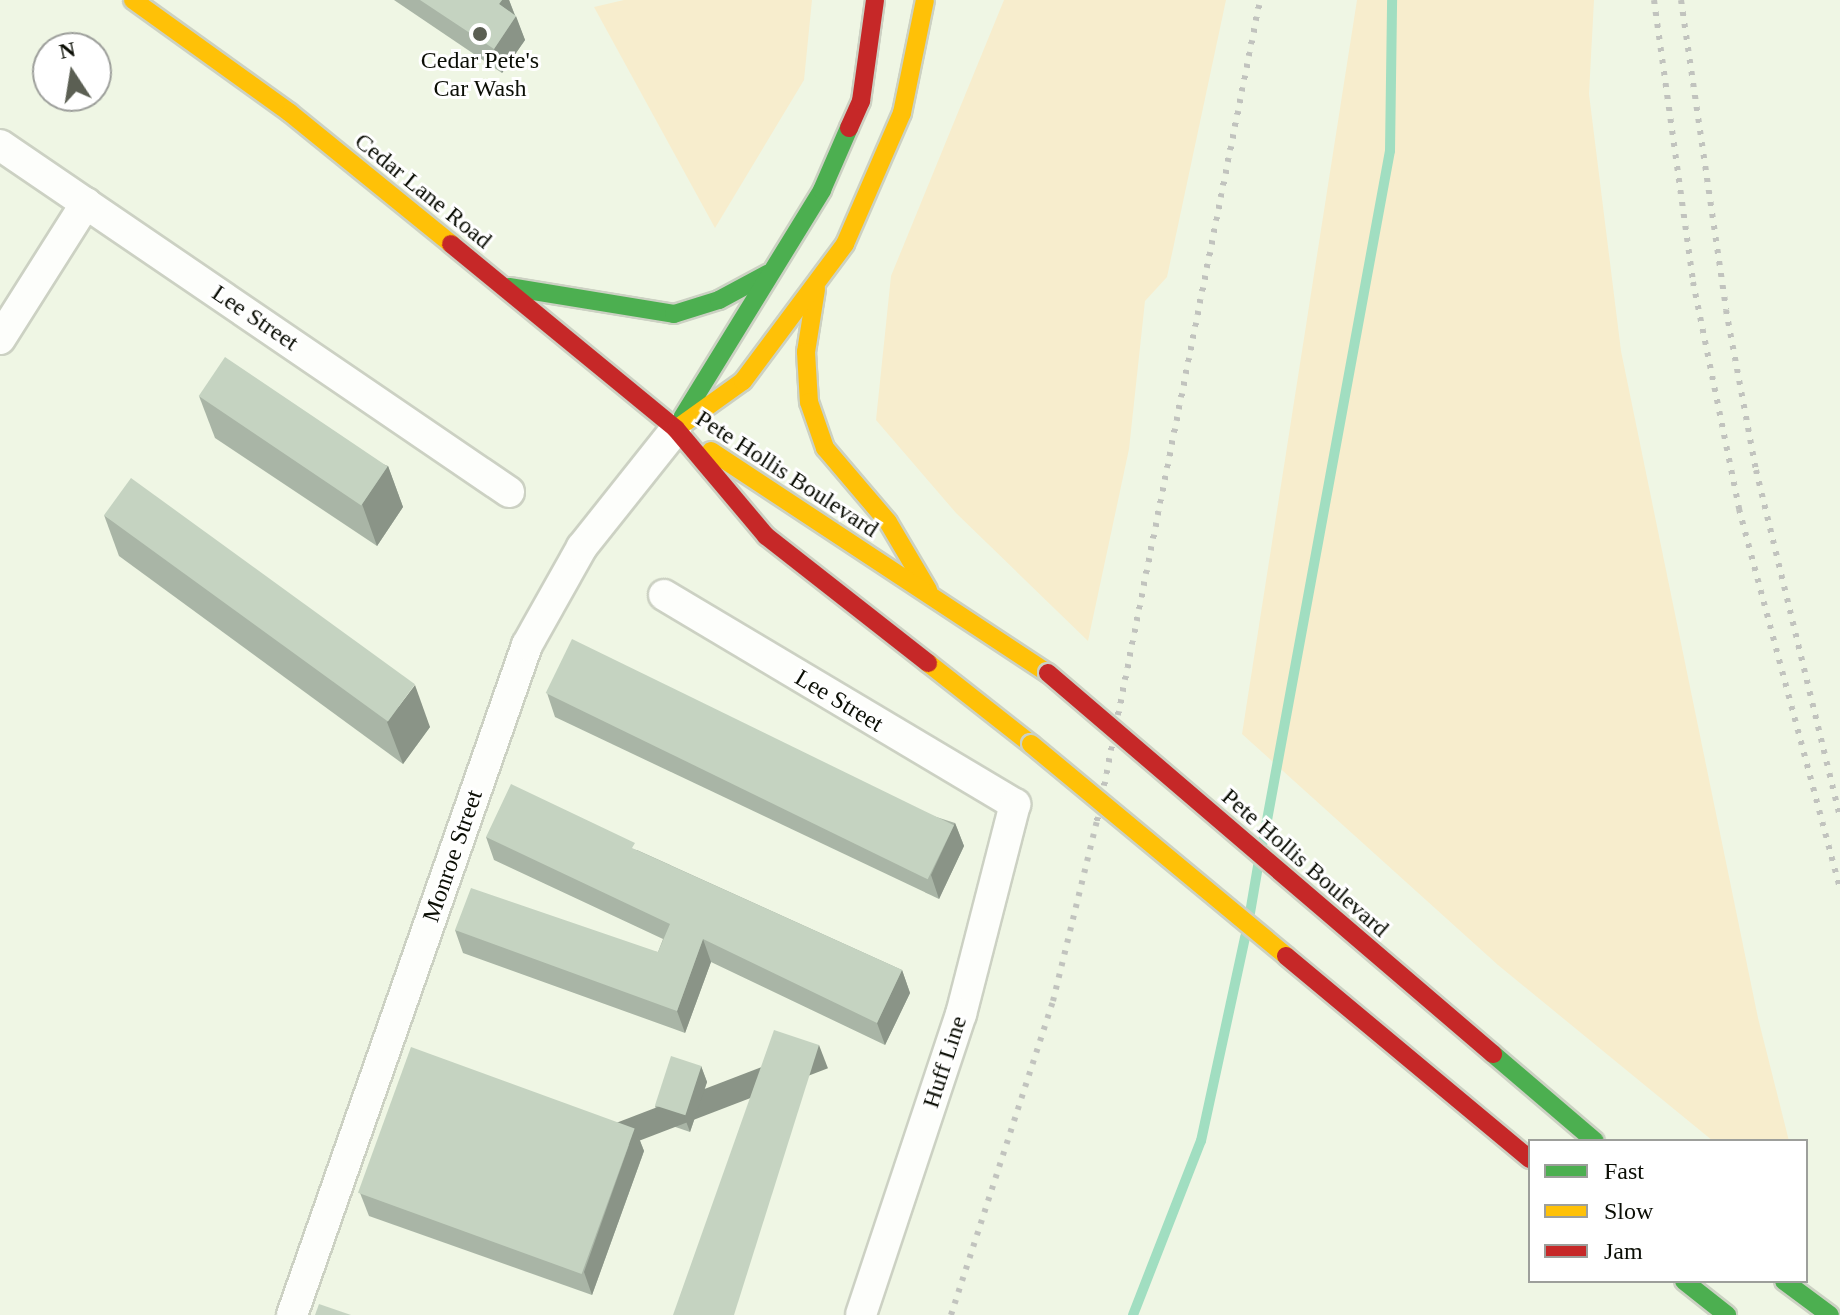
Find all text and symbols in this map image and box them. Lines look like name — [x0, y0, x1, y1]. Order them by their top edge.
marker: Cedar Pete's Car Wash — [471, 25, 489, 43]
north arrow — [32, 32, 112, 112]
text: N — [57, 36, 78, 64]
place label: Cedar Pete's Car Wash — [421, 47, 539, 103]
street label: Cedar Lane Road — [349, 127, 497, 255]
street label: Lee Street — [206, 279, 304, 357]
street label: Pete Hollis Boulevard — [690, 404, 884, 544]
street label: Lee Street — [790, 663, 888, 739]
street label: Pete Hollis Boulevard — [1216, 783, 1394, 943]
street label: Monroe Street — [417, 786, 489, 926]
street label: Huff Line — [917, 1012, 973, 1112]
legend — [1528, 1139, 1808, 1283]
text: Fast — [1604, 1158, 1644, 1184]
text: Slow — [1604, 1198, 1653, 1224]
text: Jam — [1604, 1238, 1643, 1264]

